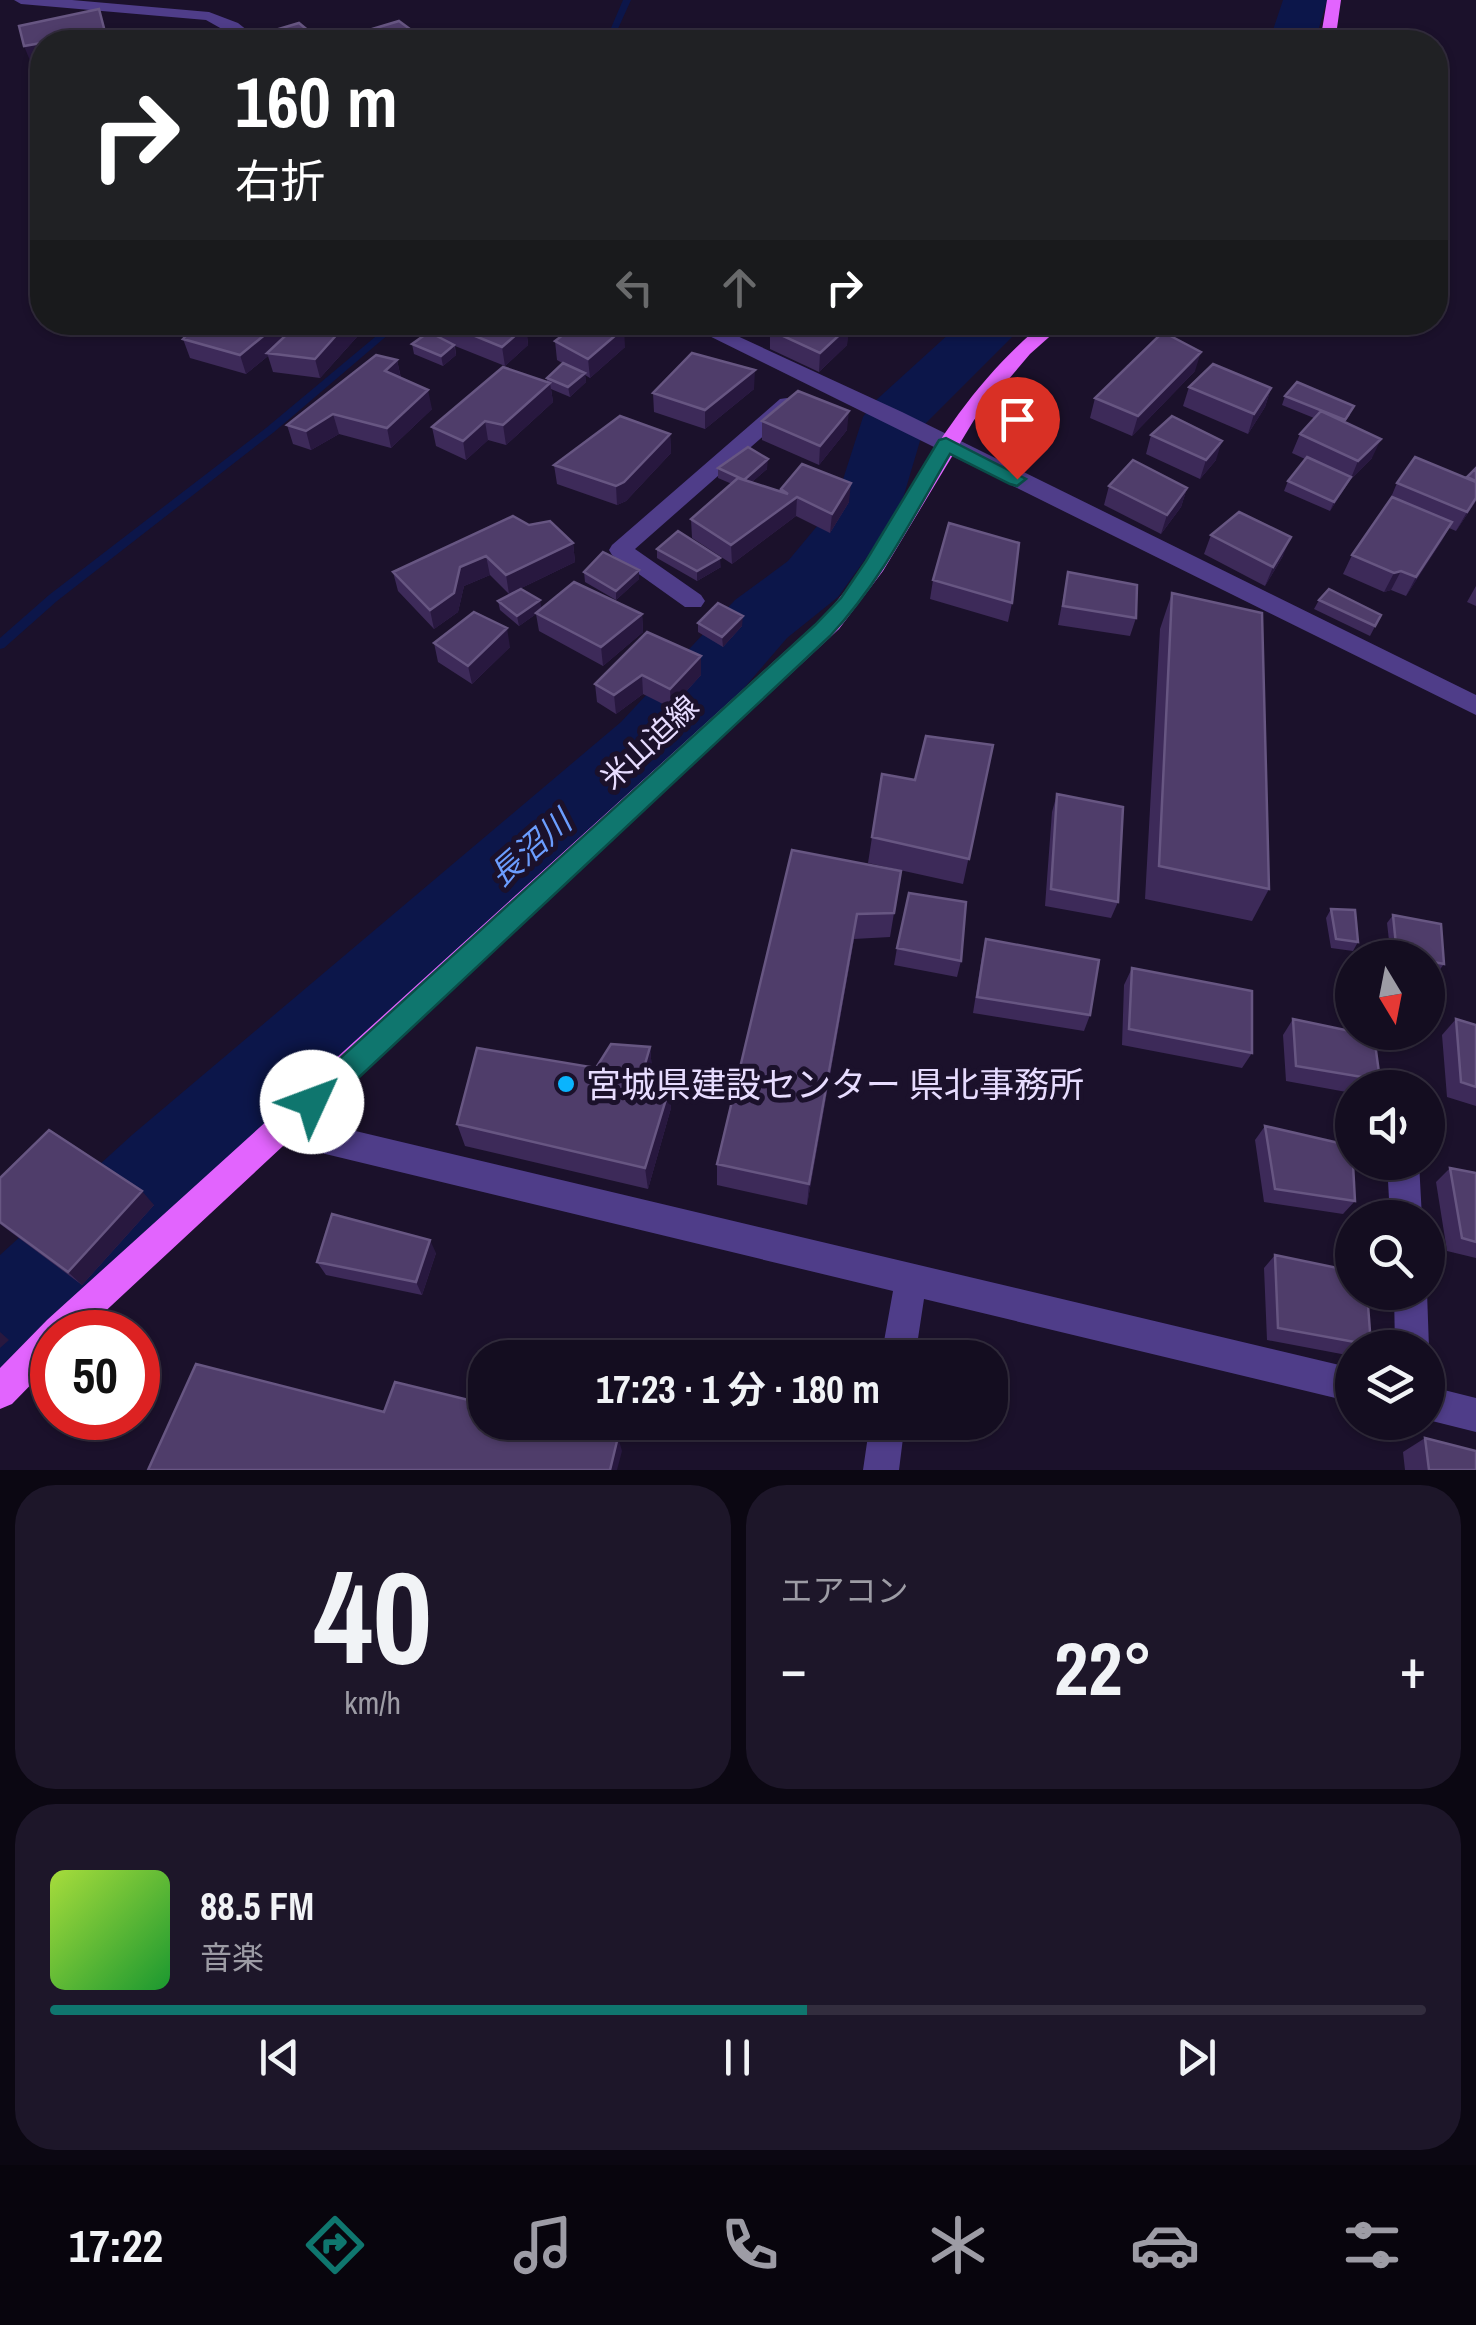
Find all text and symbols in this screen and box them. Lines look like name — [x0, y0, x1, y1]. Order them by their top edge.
text: 160 m — [235, 55, 398, 149]
icon: right — [70, 70, 200, 200]
text: 右折 — [235, 150, 325, 211]
icon: left — [607, 260, 662, 315]
icon: ahead — [712, 260, 767, 315]
icon: right — [817, 260, 872, 315]
pin — [975, 377, 1060, 480]
icon: arrive — [990, 392, 1045, 447]
street label: 米山迫線 — [591, 686, 707, 798]
water label: 長沼川 — [480, 798, 583, 896]
north arrow — [1335, 940, 1445, 1050]
map controls — [1335, 940, 1445, 1440]
position arrow — [260, 1050, 364, 1154]
place label: 宮城県建設センター 県北事務所 — [586, 1061, 1084, 1108]
button: sound — [1335, 1070, 1445, 1180]
marker: 宮城県建設センター 県北事務所 — [555, 1073, 577, 1095]
button: search — [1335, 1200, 1445, 1310]
speed limit sign: 50 — [30, 1310, 160, 1440]
button: layers — [1335, 1330, 1445, 1440]
text: 17:23 · 1 分 · 180 m — [596, 1364, 880, 1415]
text: 40 — [313, 1528, 432, 1704]
text: エアコン — [781, 1569, 909, 1612]
text: 22° — [1054, 1617, 1152, 1718]
text: − — [781, 1631, 807, 1705]
text: + — [1400, 1631, 1426, 1705]
text: km/h — [344, 1681, 401, 1724]
text: 88.5 FM — [200, 1881, 314, 1932]
text: 音楽 — [200, 1936, 264, 1979]
icon: previous — [252, 2030, 307, 2085]
icon: pause — [710, 2030, 765, 2085]
icon: next — [1169, 2030, 1224, 2085]
icon: directions — [300, 2210, 370, 2280]
icon: music — [508, 2210, 578, 2280]
icon: phone — [715, 2210, 785, 2280]
icon: climate — [923, 2210, 993, 2280]
icon: car — [1130, 2210, 1200, 2280]
icon: filters — [1337, 2210, 1407, 2280]
text: 17:22 — [69, 2215, 163, 2276]

